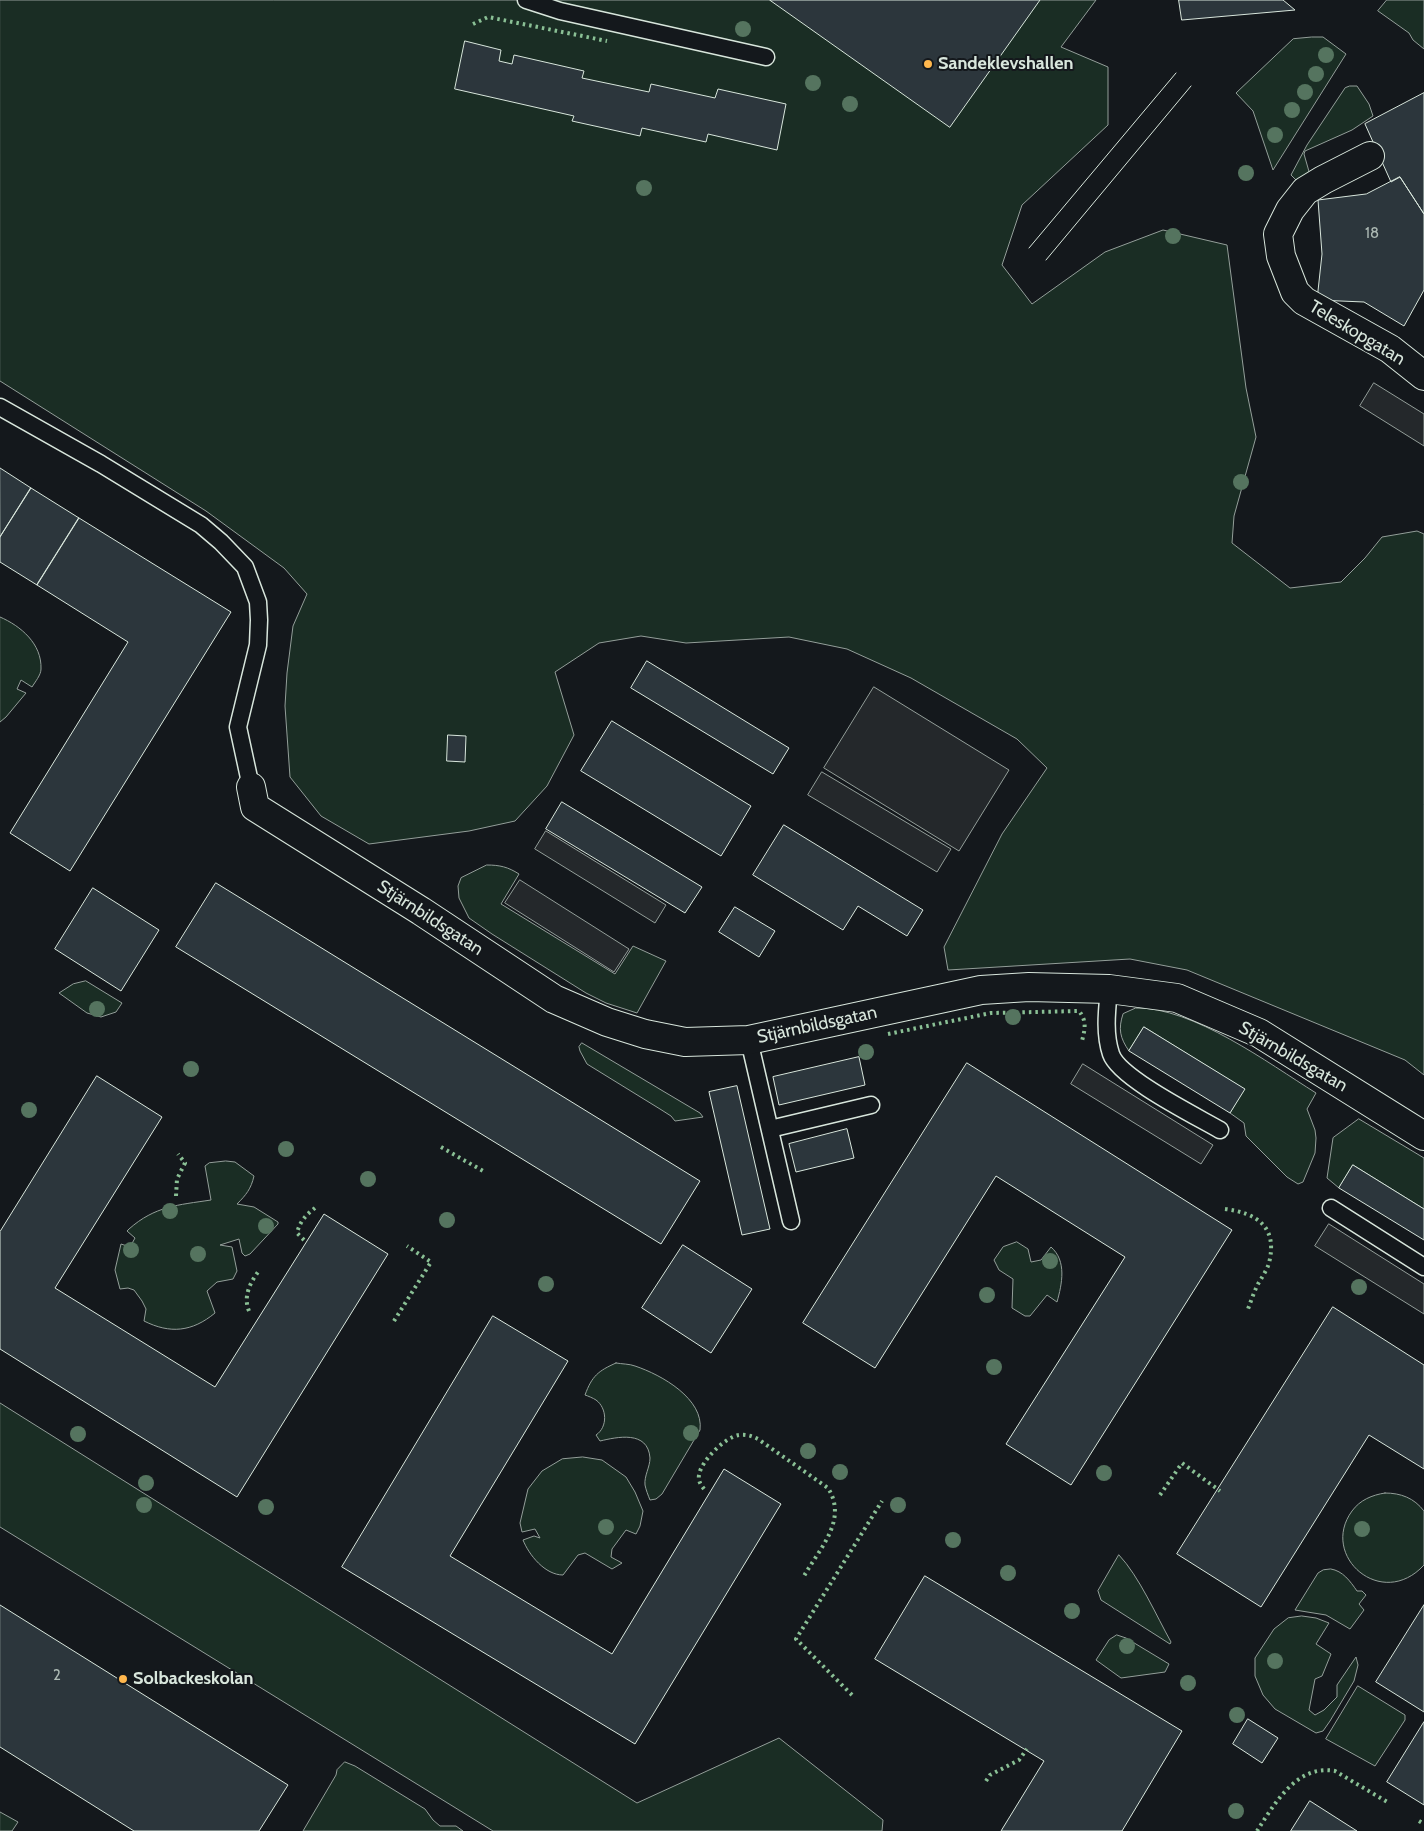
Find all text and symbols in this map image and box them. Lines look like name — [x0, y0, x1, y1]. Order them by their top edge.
place label: Sandeklevshallen — [938, 53, 1073, 75]
marker: Sandeklevshallen — [922, 58, 934, 70]
house number: 18 — [1365, 225, 1379, 243]
street label: Teleskopgatan — [1305, 296, 1409, 370]
street label: Stjärnbildsgatan — [373, 876, 487, 960]
street label: Stjärnbildsgatan — [755, 1002, 879, 1048]
street label: Stjärnbildsgatan — [1235, 1017, 1351, 1097]
house number: 2 — [53, 1667, 61, 1685]
place label: Solbackeskolan — [133, 1668, 253, 1690]
marker: Solbackeskolan — [117, 1673, 129, 1685]

